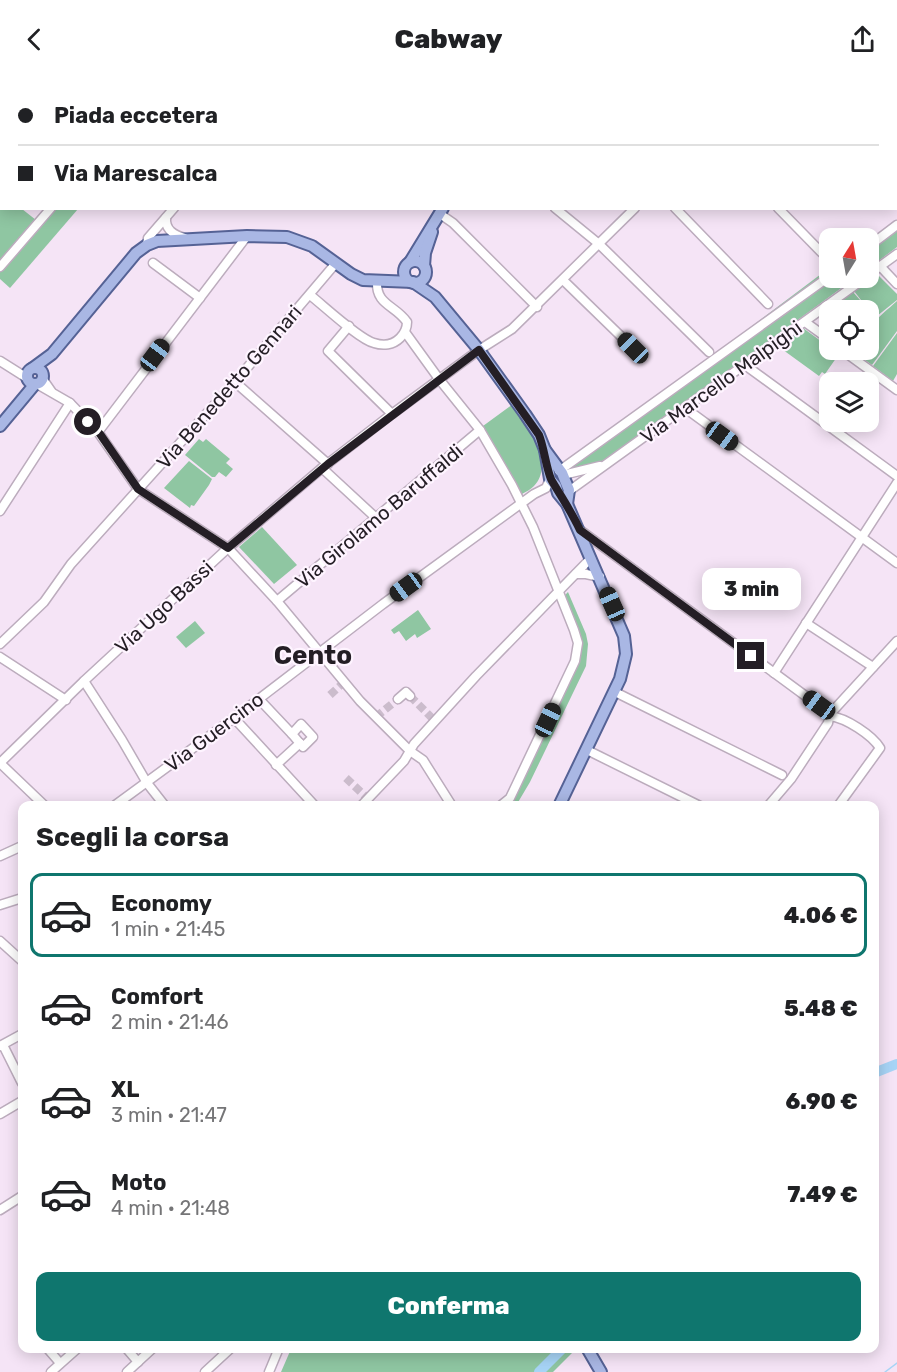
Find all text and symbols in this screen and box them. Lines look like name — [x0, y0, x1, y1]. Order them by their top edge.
icon: back — [18, 23, 51, 56]
text: Cabway — [395, 23, 502, 55]
icon: share — [846, 23, 879, 56]
text: Piada eccetera — [54, 102, 218, 129]
text: Via Marescalca — [54, 160, 218, 187]
north arrow — [819, 228, 879, 288]
map controls — [819, 228, 879, 432]
street label: Via Benedetto Gennari — [151, 300, 307, 474]
button: locate — [819, 300, 879, 360]
street label: Via Marcello Malpighi — [635, 315, 807, 449]
car — [614, 329, 652, 367]
car — [137, 335, 173, 375]
button: layers — [819, 372, 879, 432]
route start — [74, 408, 101, 435]
car — [702, 418, 742, 454]
street label: Via Girolamo Baruffaldi — [290, 439, 468, 593]
street label: Via Ugo Bassi — [110, 555, 218, 659]
car — [386, 569, 426, 605]
callout: 3 min — [702, 569, 801, 611]
text: 3 min — [724, 577, 779, 601]
car — [596, 584, 628, 624]
district label: Cento — [274, 640, 352, 671]
route end — [737, 642, 764, 669]
street label: Via Guercino — [160, 687, 268, 777]
car — [799, 687, 839, 723]
car — [532, 700, 564, 740]
text: Scegli la corsa — [36, 821, 229, 853]
icon: car — [39, 888, 93, 942]
text: Economy — [111, 890, 212, 917]
text: 4.06 € — [784, 902, 858, 929]
text: 1 min · 21:45 — [111, 917, 225, 941]
icon: car — [39, 981, 93, 1035]
text: Comfort — [111, 983, 203, 1010]
text: 5.48 € — [784, 995, 858, 1022]
text: 2 min · 21:46 — [111, 1010, 229, 1034]
icon: car — [39, 1074, 93, 1128]
text: XL — [111, 1076, 139, 1103]
text: 6.90 € — [786, 1088, 858, 1115]
text: 3 min · 21:47 — [111, 1103, 227, 1127]
icon: car — [39, 1167, 93, 1221]
text: Moto — [111, 1169, 166, 1196]
text: 7.49 € — [787, 1181, 858, 1208]
text: 4 min · 21:48 — [111, 1196, 230, 1220]
button: Conferma — [36, 1272, 861, 1341]

